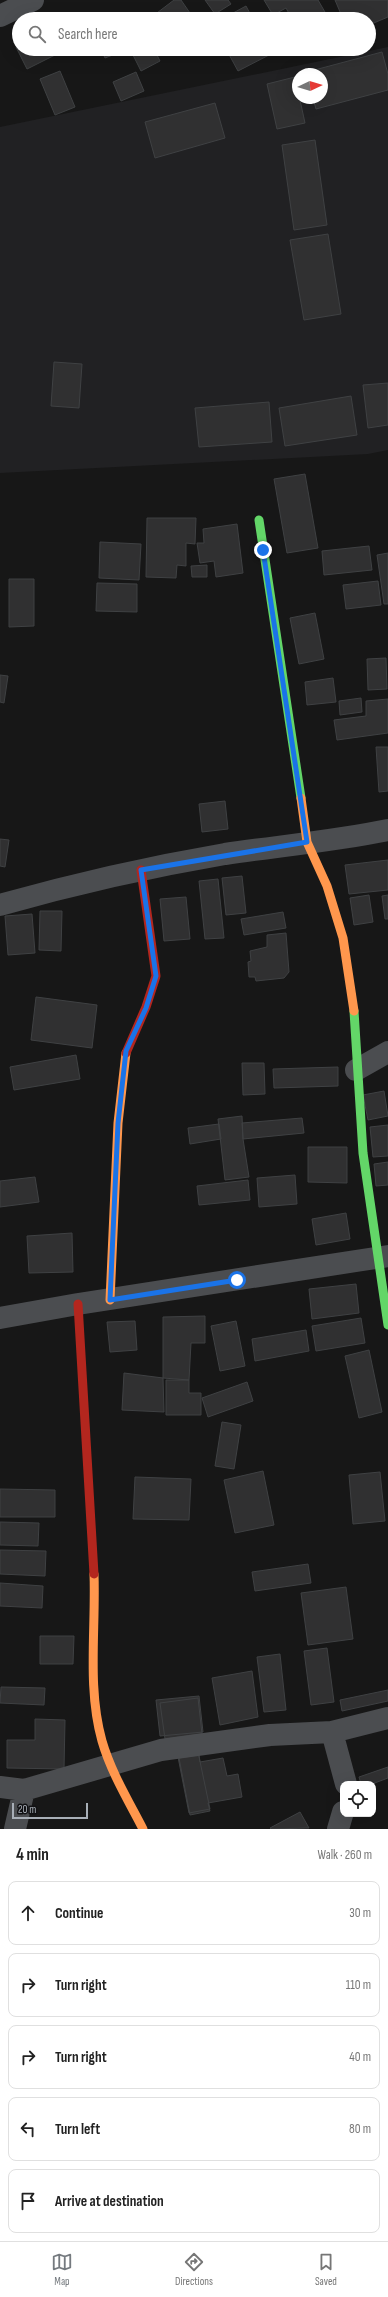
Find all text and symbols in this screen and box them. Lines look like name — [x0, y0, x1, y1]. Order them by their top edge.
search box — [12, 12, 376, 56]
icon: search — [26, 23, 48, 45]
text: Search here — [58, 25, 118, 44]
north arrow — [292, 68, 328, 104]
route end — [254, 541, 272, 559]
route start — [228, 1271, 246, 1289]
map controls — [340, 1781, 376, 1817]
button: locate — [340, 1781, 376, 1817]
scale bar — [12, 1801, 88, 1820]
text: 20 m — [18, 1803, 36, 1816]
text: 4 min — [16, 1845, 49, 1865]
text: Walk · 260 m — [318, 1847, 372, 1863]
icon: ahead — [17, 1902, 39, 1924]
text: Continue — [55, 1904, 104, 1923]
text: 30 m — [349, 1905, 371, 1921]
icon: right — [17, 1974, 39, 1996]
text: Turn right — [55, 1976, 107, 1995]
text: 110 m — [346, 1977, 371, 1993]
icon: right — [17, 2046, 39, 2068]
text: Turn right — [55, 2048, 107, 2067]
text: 40 m — [349, 2049, 371, 2065]
icon: left — [17, 2118, 39, 2140]
text: Turn left — [55, 2120, 100, 2139]
text: 80 m — [349, 2121, 371, 2137]
icon: arrive — [17, 2190, 39, 2212]
text: Arrive at destination — [55, 2192, 164, 2211]
tab: Map — [51, 2251, 73, 2288]
tab: Directions — [175, 2251, 213, 2288]
tab: Saved — [315, 2251, 337, 2288]

